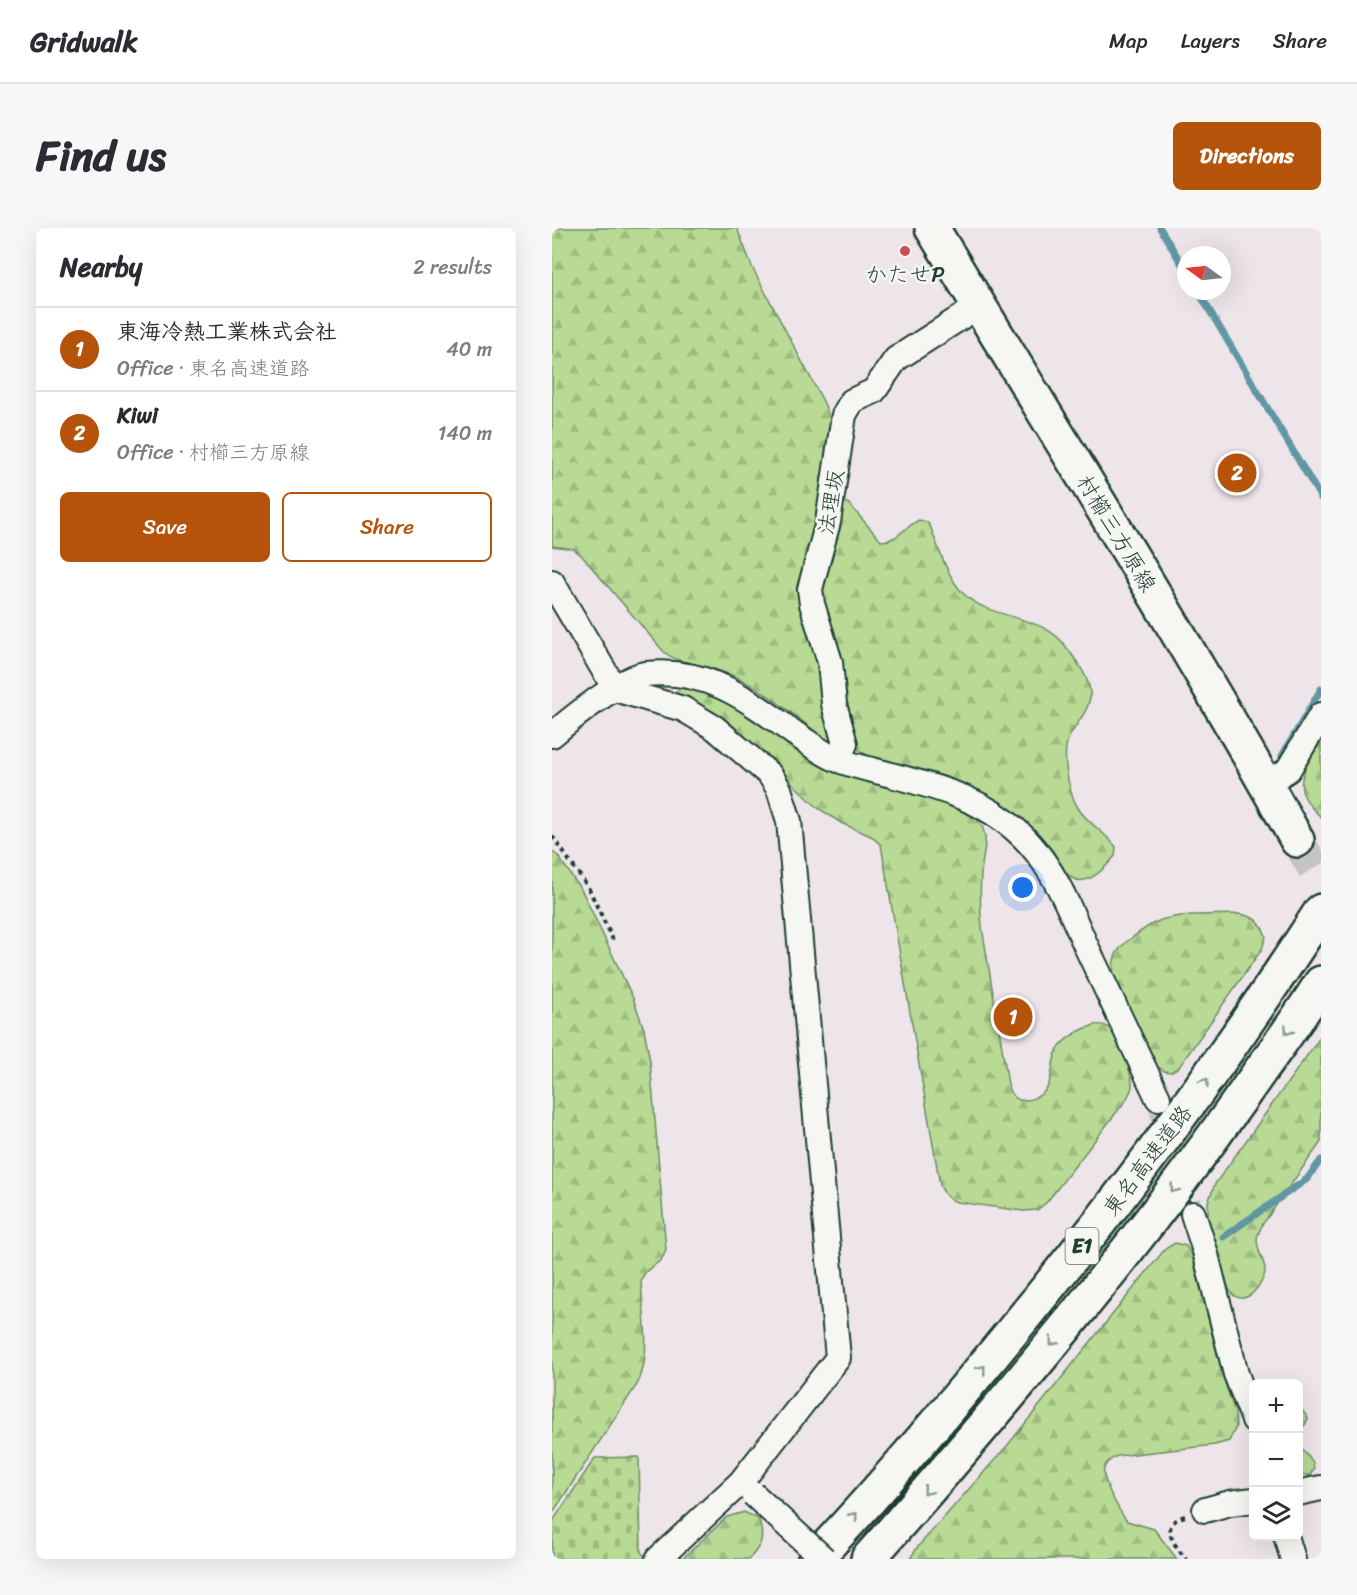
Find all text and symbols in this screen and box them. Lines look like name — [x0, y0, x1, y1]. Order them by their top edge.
text: Gridwalk — [30, 17, 138, 66]
text: Map — [1109, 22, 1148, 60]
text: Layers — [1181, 22, 1240, 60]
text: Share — [1273, 22, 1327, 60]
text: Find us — [36, 119, 166, 193]
button: Directions — [1173, 122, 1321, 190]
text: Nearby — [60, 244, 142, 290]
marker: かたせP — [898, 244, 912, 258]
north arrow — [1177, 246, 1231, 300]
text: 2 results — [413, 250, 492, 285]
place label: かたせP — [865, 255, 945, 294]
text: 東海冷熱工業株式会社 — [117, 312, 337, 351]
text: 1 — [75, 332, 84, 367]
text: 40 m — [446, 332, 492, 367]
text: Office · 東名高速道路 — [117, 351, 309, 386]
text: Kiwi — [117, 396, 158, 435]
text: 2 — [74, 416, 85, 451]
text: 140 m — [438, 416, 492, 451]
text: Office · 村櫛三方原線 — [117, 435, 309, 470]
pin: 2 — [1218, 450, 1256, 496]
street label: 法理坂 — [806, 466, 855, 538]
street label: 村櫛三方原線 — [1066, 467, 1167, 600]
button: Save — [60, 492, 270, 562]
button: Share — [282, 492, 492, 562]
your location — [1008, 873, 1037, 902]
pin: 1 — [994, 994, 1032, 1040]
one-way arrow — [1284, 1025, 1295, 1036]
one-way arrow — [1198, 1078, 1209, 1089]
street label: 東名高速道路 — [1092, 1096, 1203, 1225]
one-way arrow — [1170, 1183, 1181, 1194]
road number: E1 — [1066, 1228, 1098, 1264]
one-way arrow — [1050, 1336, 1061, 1347]
one-way arrow — [975, 1365, 986, 1376]
map controls — [1249, 1379, 1303, 1541]
button: + — [1249, 1379, 1303, 1433]
button: − — [1249, 1433, 1303, 1487]
one-way arrow — [923, 1485, 934, 1495]
button: layers — [1249, 1487, 1303, 1541]
one-way arrow — [847, 1512, 858, 1523]

